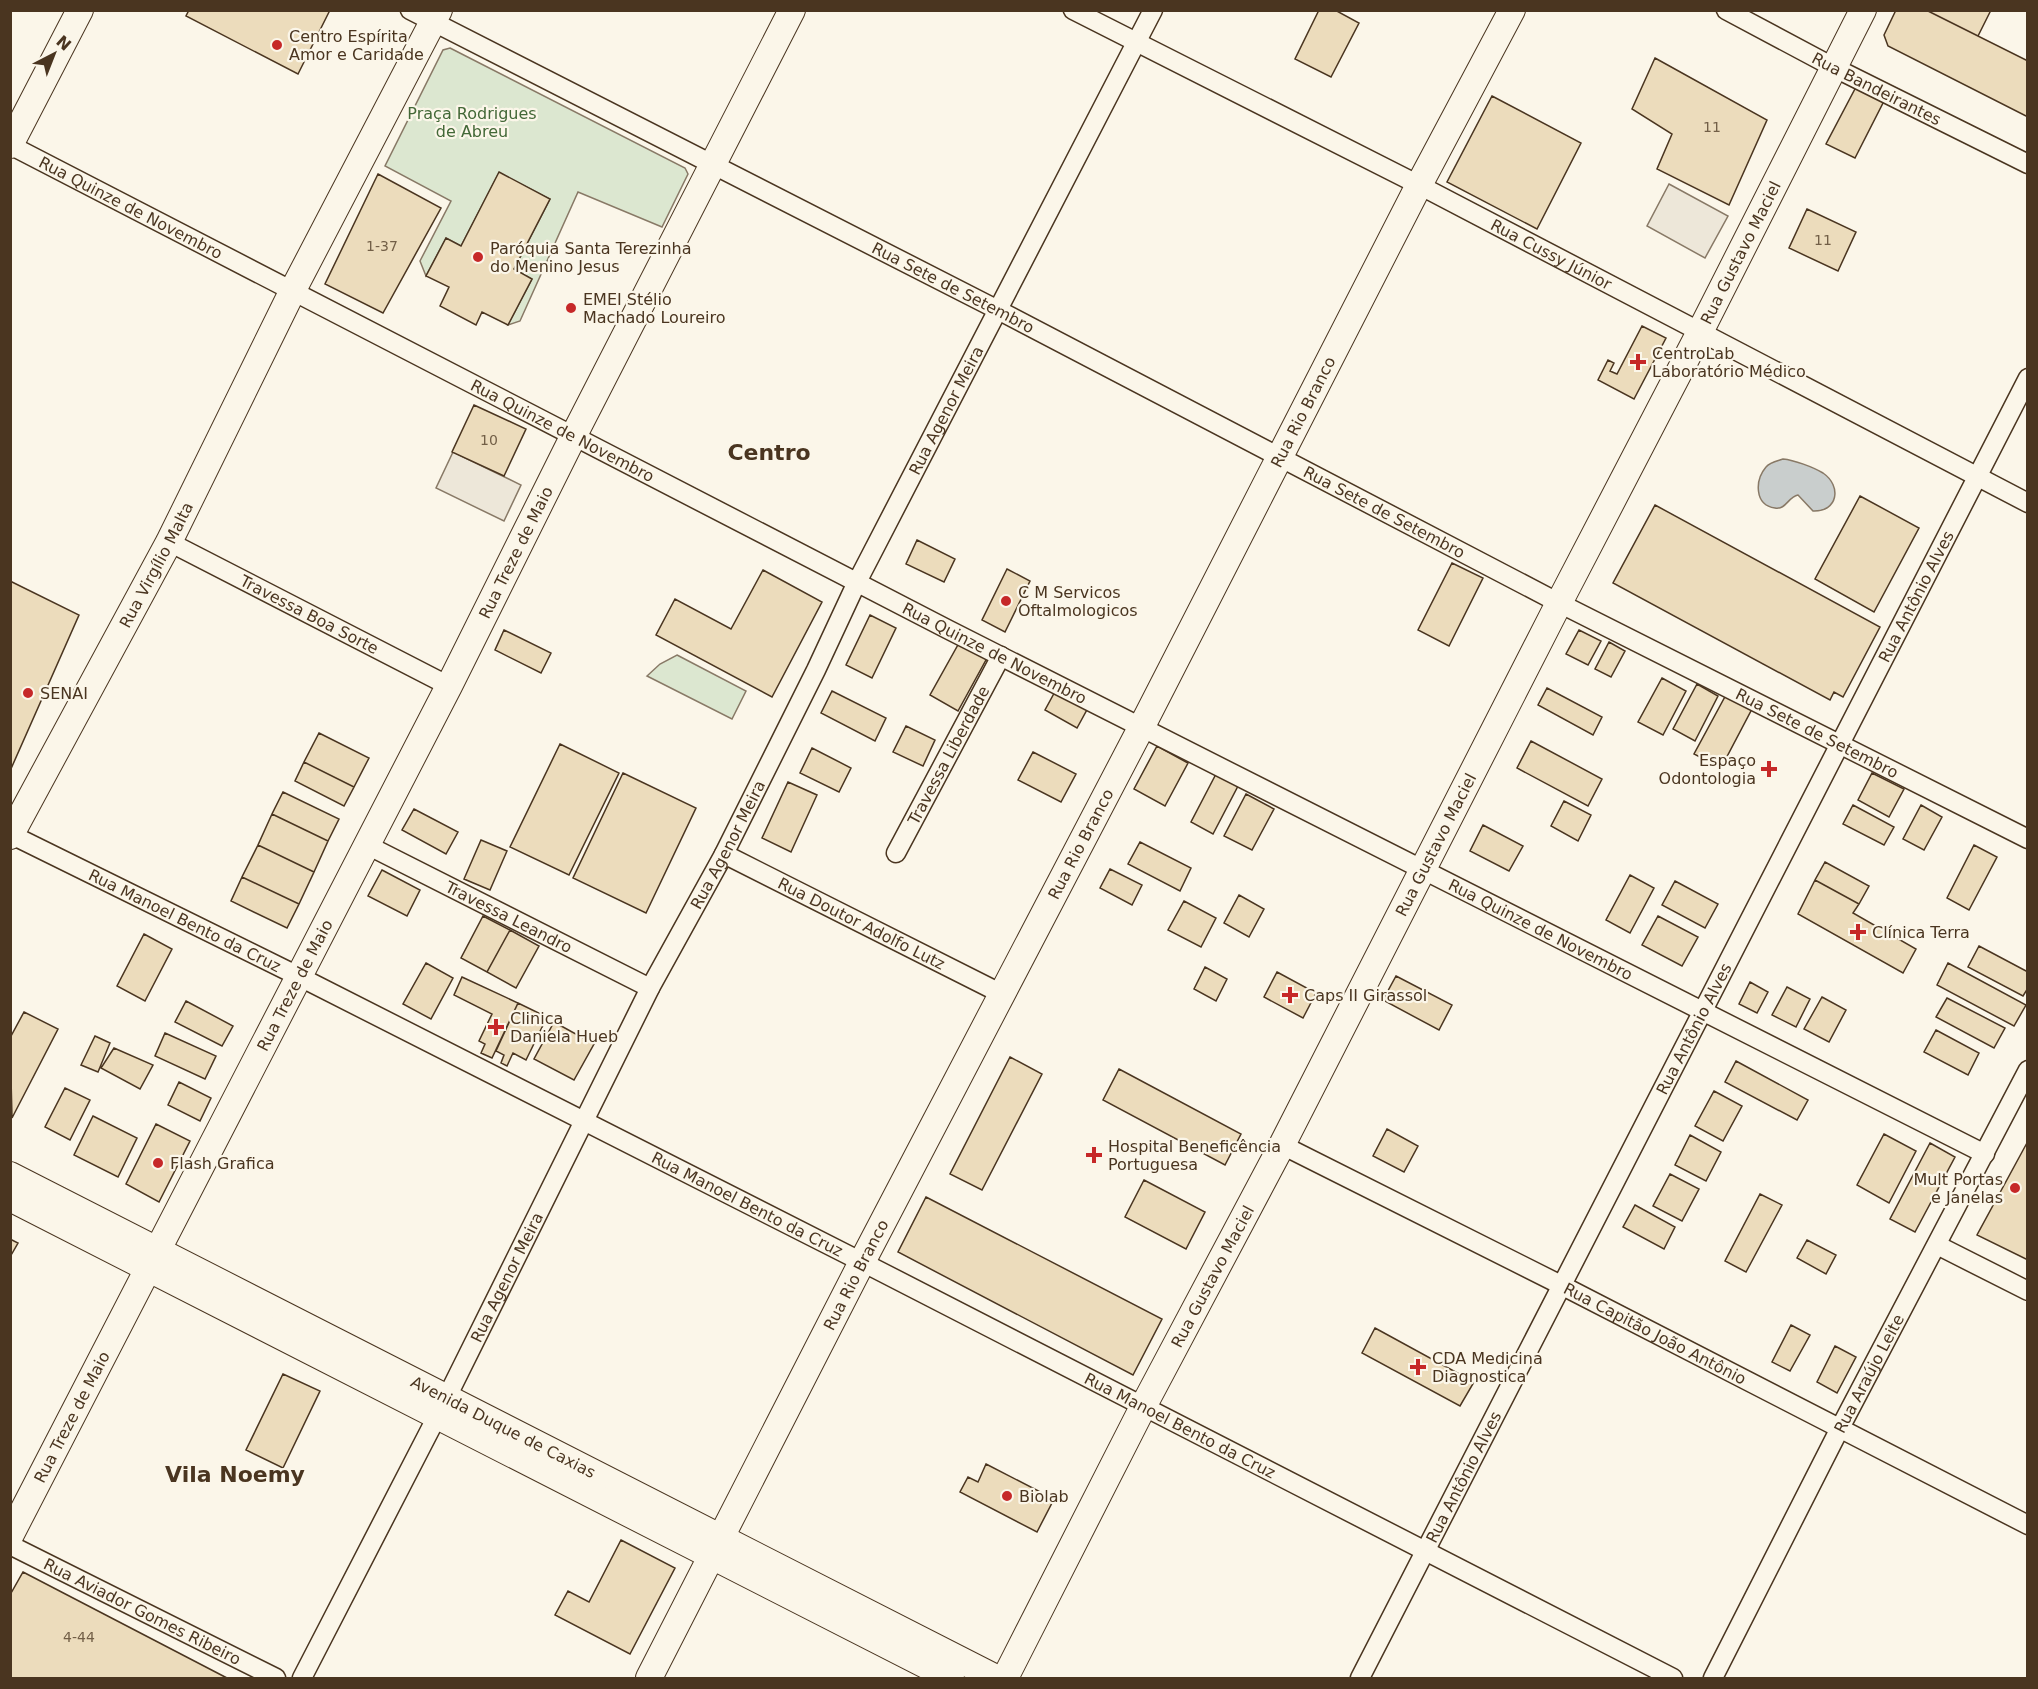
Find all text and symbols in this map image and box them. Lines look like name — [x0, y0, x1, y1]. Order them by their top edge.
north arrow — [24, 24, 84, 84]
place label: Centro Espírita Amor e Caridade — [289, 27, 424, 64]
text: N — [52, 32, 75, 55]
marker: Centro Espírita Amor e Caridade — [270, 38, 284, 52]
street label: Rua Bandeirantes — [1809, 49, 1944, 129]
park label: Praça Rodrigues de Abreu — [407, 104, 537, 141]
house number: 11 — [1703, 119, 1721, 135]
street label: Rua Quinze de Novembro — [36, 153, 226, 263]
street label: Rua Gustavo Maciel — [1697, 178, 1785, 327]
street label: Rua Cussy Júnior — [1487, 215, 1615, 294]
house number: 11 — [1814, 232, 1832, 248]
house number: 1-37 — [366, 238, 398, 254]
street label: Rua Sete de Setembro — [869, 238, 1037, 337]
place label: Paróquia Santa Terezinha do Menino Jesus — [490, 239, 692, 276]
marker: Paróquia Santa Terezinha do Menino Jesus — [471, 250, 485, 264]
place label: EMEI Stélio Machado Loureiro — [583, 290, 725, 327]
marker: EMEI Stélio Machado Loureiro — [564, 301, 578, 315]
street label: Rua Agenor Meira — [905, 343, 987, 478]
place label: CentroLab Laboratório Médico — [1652, 344, 1806, 381]
street label: Rua Rio Branco — [1267, 353, 1340, 471]
marker: CentroLab Laboratório Médico — [1629, 353, 1647, 371]
street label: Rua Quinze de Novembro — [467, 376, 657, 486]
house number: 10 — [480, 432, 498, 448]
district label: Centro — [727, 440, 811, 465]
street label: Rua Sete de Setembro — [1300, 462, 1468, 562]
street label: Rua Treze de Maio — [475, 483, 557, 622]
street label: Rua Virgílio Malta — [115, 499, 197, 631]
street label: Rua Antônio Alves — [1875, 528, 1958, 666]
street label: Travessa Boa Sorte — [236, 571, 382, 658]
place label: C M Servicos Oftalmologicos — [1018, 583, 1138, 620]
marker: C M Servicos Oftalmologicos — [999, 594, 1013, 608]
street label: Rua Quinze de Novembro — [899, 599, 1090, 708]
street label: Travessa Liberdade — [903, 683, 993, 829]
place label: SENAI — [40, 684, 88, 703]
street label: Rua Sete de Setembro — [1732, 684, 1901, 782]
marker: SENAI — [21, 686, 35, 700]
place label: Espaço Odontologia — [1659, 751, 1756, 788]
marker: Espaço Odontologia — [1760, 760, 1778, 778]
street label: Rua Gustavo Maciel — [1392, 770, 1480, 920]
street label: Rua Agenor Meira — [687, 777, 769, 912]
street label: Rua Rio Branco — [1044, 786, 1118, 903]
street label: Rua Manoel Bento da Cruz — [85, 865, 284, 976]
street label: Rua Doutor Adolfo Lutz — [775, 874, 948, 974]
street label: Rua Quinze de Novembro — [1445, 875, 1636, 984]
street label: Travessa Leandro — [441, 877, 575, 957]
street label: Rua Treze de Maio — [253, 916, 337, 1054]
marker: Clínica Terra — [1849, 923, 1867, 941]
place label: Clínica Terra — [1872, 923, 1970, 942]
street label: Rua Antônio Alves — [1652, 960, 1736, 1098]
marker: Caps II Girassol — [1281, 986, 1299, 1004]
place label: Caps II Girassol — [1304, 986, 1427, 1005]
place label: Clinica Daniela Hueb — [510, 1009, 618, 1046]
marker: Clinica Daniela Hueb — [487, 1018, 505, 1036]
place label: Hospital Beneficência Portuguesa — [1108, 1137, 1281, 1174]
marker: Hospital Beneficência Portuguesa — [1085, 1146, 1103, 1164]
street label: Rua Manoel Bento da Cruz — [648, 1148, 846, 1261]
place label: Flash Grafica — [170, 1154, 274, 1173]
marker: Flash Grafica — [151, 1156, 165, 1170]
place label: Mult Portas e Janelas — [1913, 1170, 2003, 1207]
marker: Mult Portas e Janelas — [2008, 1181, 2022, 1195]
street label: Rua Gustavo Maciel — [1167, 1202, 1258, 1351]
street label: Rua Agenor Meira — [467, 1209, 547, 1345]
street label: Rua Rio Branco — [820, 1216, 892, 1334]
street label: Rua Capitão João Antônio — [1560, 1279, 1749, 1389]
street label: Rua Araújo Leite — [1830, 1311, 1908, 1436]
street label: Rua Treze de Maio — [30, 1348, 114, 1486]
place label: CDA Medicina Diagnostica — [1432, 1349, 1543, 1386]
marker: CDA Medicina Diagnostica — [1409, 1358, 1427, 1376]
street label: Rua Manoel Bento da Cruz — [1081, 1369, 1278, 1482]
street label: Avenida Duque de Caxias — [408, 1372, 599, 1482]
street label: Rua Antônio Alves — [1422, 1408, 1505, 1546]
district label: Vila Noemy — [165, 1462, 305, 1487]
place label: Biolab — [1019, 1487, 1069, 1506]
marker: Biolab — [1000, 1489, 1014, 1503]
street label: Rua Aviador Gomes Ribeiro — [40, 1554, 244, 1669]
house number: 4-44 — [63, 1629, 95, 1645]

